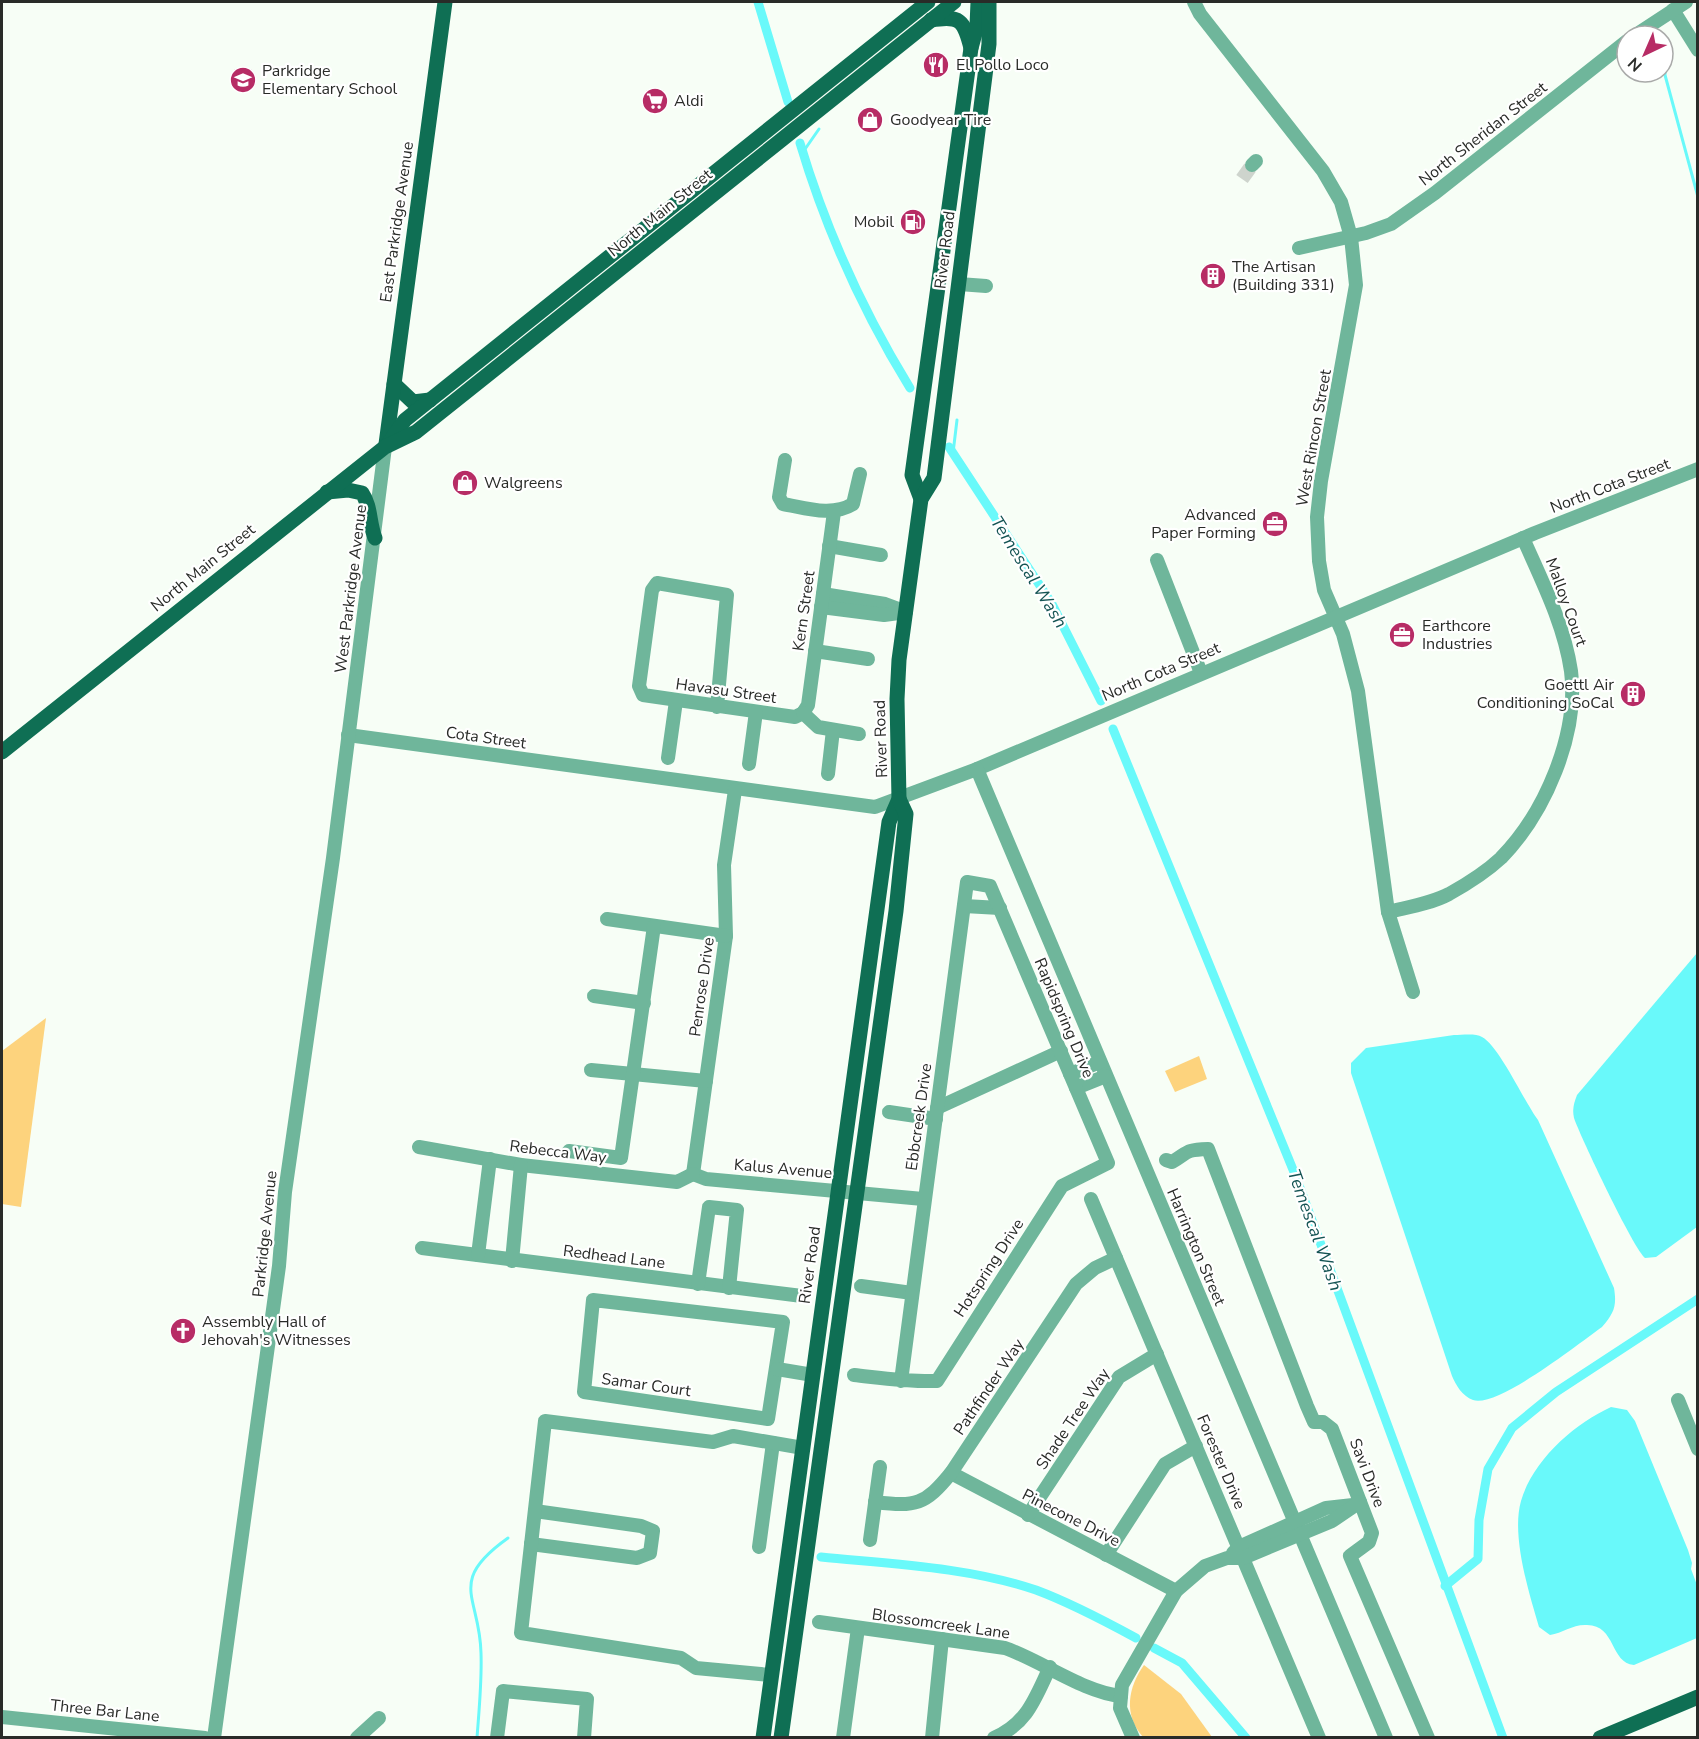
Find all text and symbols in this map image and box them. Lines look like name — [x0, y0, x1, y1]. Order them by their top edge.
north arrow — [1615, 24, 1675, 84]
restaurant icon: El Pollo Loco — [921, 50, 951, 80]
text: N — [1623, 52, 1647, 76]
place label: El Pollo Loco — [956, 54, 1049, 76]
place label: Parkridge Elementary School — [262, 60, 398, 100]
school or university icon: Parkridge Elementary School — [228, 65, 258, 95]
street label: North Sheridan Street — [1414, 77, 1552, 191]
supermarket icon: Aldi — [640, 86, 670, 116]
place label: Aldi — [674, 90, 703, 112]
shop icon: Goodyear Tire — [855, 105, 885, 135]
place label: Goodyear Tire — [890, 109, 991, 131]
street label: East Parkridge Avenue — [375, 140, 419, 304]
street label: North Main Street — [603, 164, 717, 262]
fuel station icon: Mobil — [898, 207, 928, 237]
street label: River Road — [929, 210, 961, 290]
place label: Mobil — [854, 211, 894, 233]
place label: The Artisan (Building 331) — [1232, 256, 1335, 296]
building icon: The Artisan (Building 331) — [1198, 261, 1228, 291]
street label: West Rincon Street — [1291, 367, 1337, 508]
street label: North Cota Street — [1547, 453, 1673, 519]
shop icon: Walgreens — [450, 468, 480, 498]
place label: Walgreens — [484, 472, 563, 494]
street label: West Parkridge Avenue — [330, 503, 372, 675]
place label: Advanced Paper Forming — [1151, 504, 1256, 544]
office icon: Advanced Paper Forming — [1260, 509, 1290, 539]
water label: Temescal Wash — [985, 512, 1073, 632]
street label: North Main Street — [146, 519, 260, 617]
street label: Malloy Court — [1540, 555, 1592, 650]
street label: Kern Street — [787, 569, 821, 653]
place label: Earthcore Industries — [1422, 615, 1492, 655]
office icon: Earthcore Industries — [1387, 620, 1417, 650]
street label: North Cota Street — [1098, 637, 1224, 707]
street label: Havasu Street — [674, 673, 778, 709]
place label: Goettl Air Conditioning SoCal — [1477, 674, 1614, 714]
building icon: Goettl Air Conditioning SoCal — [1618, 679, 1648, 709]
street label: River Road — [869, 700, 893, 778]
street label: Cota Street — [444, 721, 528, 755]
street label: Penrose Drive — [684, 936, 720, 1038]
street label: Rapidspring Drive — [1029, 955, 1099, 1081]
street label: Ebbcreek Drive — [901, 1062, 937, 1172]
street label: Rebecca Way — [508, 1135, 608, 1169]
street label: Kalus Avenue — [733, 1154, 833, 1184]
water label: Temescal Wash — [1282, 1166, 1348, 1294]
street label: Parkridge Avenue — [247, 1170, 283, 1298]
street label: Harrington Street — [1161, 1185, 1231, 1309]
street label: Hotspring Drive — [949, 1214, 1029, 1322]
street label: River Road — [794, 1225, 826, 1305]
street label: Redhead Lane — [562, 1240, 666, 1274]
place label: Assembly Hall of Jehovah's Witnesses — [201, 1311, 351, 1351]
church icon: Assembly Hall of Jehovah's Witnesses — [168, 1316, 198, 1346]
street label: Pathfinder Way — [949, 1334, 1030, 1440]
street label: Shade Tree Way — [1031, 1363, 1116, 1474]
street label: Samar Court — [600, 1368, 693, 1402]
street label: Forester Drive — [1191, 1411, 1251, 1513]
street label: Savi Drive — [1344, 1435, 1390, 1511]
street label: Pinecone Drive — [1018, 1484, 1124, 1552]
street label: Blossomcreek Lane — [870, 1603, 1012, 1645]
street label: Three Bar Lane — [49, 1694, 161, 1728]

